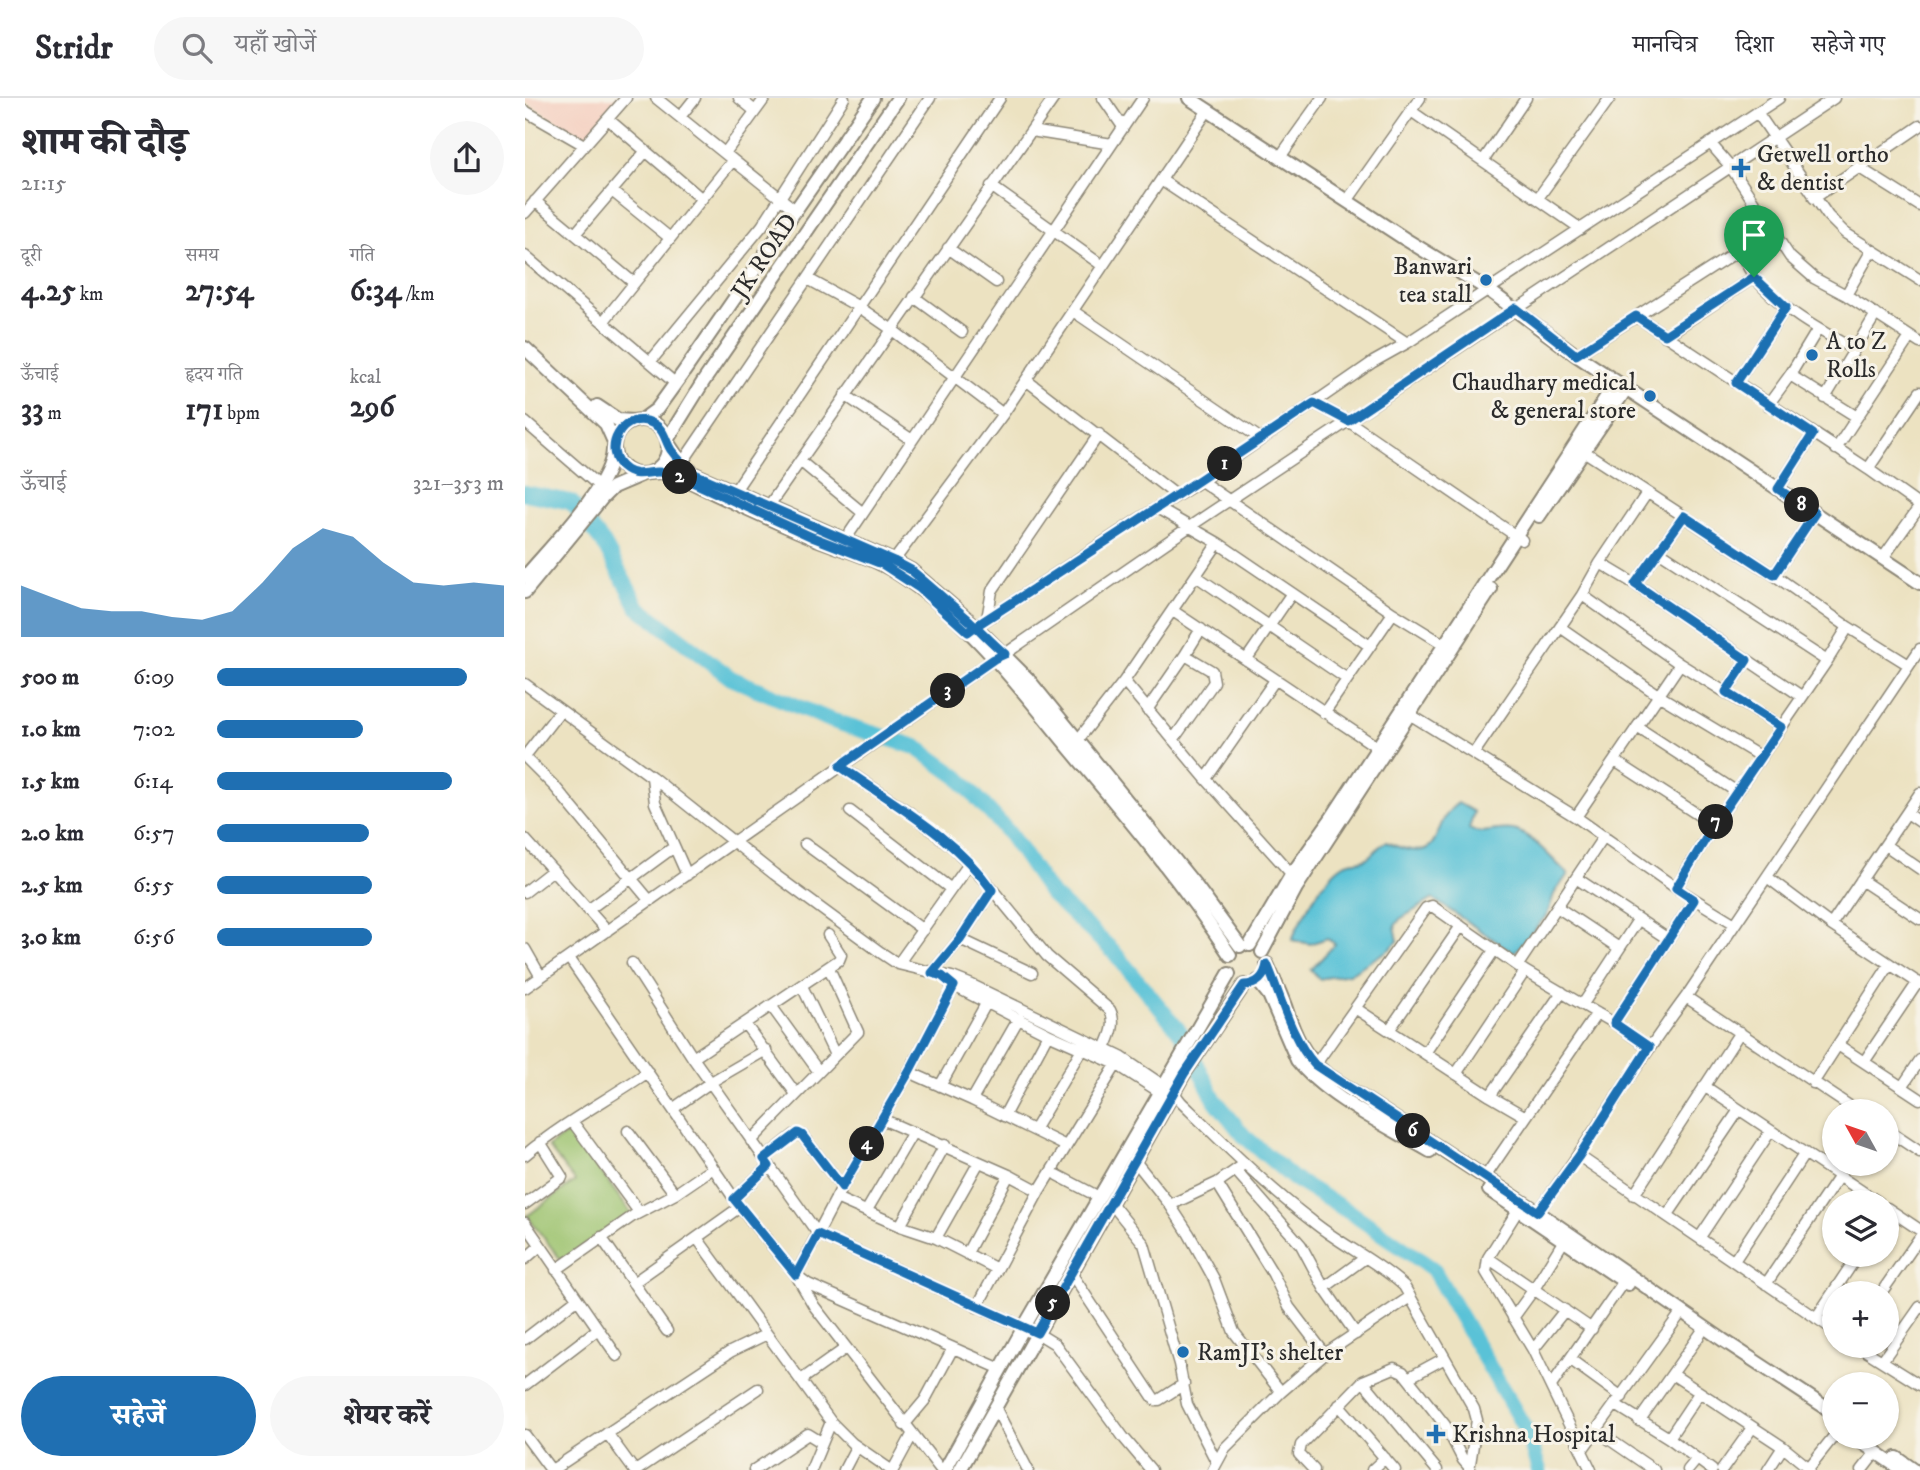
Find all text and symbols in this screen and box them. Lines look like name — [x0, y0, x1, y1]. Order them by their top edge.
search box — [154, 17, 644, 80]
text: Stridr — [35, 28, 112, 69]
text: यहाँ खोजें — [234, 28, 316, 61]
icon: search — [178, 29, 216, 67]
text: मानचित्र — [1632, 30, 1697, 60]
text: दिशा — [1735, 30, 1774, 60]
text: सहेजे गए — [1812, 30, 1885, 60]
text: शाम की दौड़ — [21, 119, 187, 167]
button: share — [430, 121, 504, 195]
place label: Getwell ortho & dentist — [1757, 140, 1889, 198]
marker: Getwell ortho & dentist — [1731, 158, 1751, 178]
text: 21:15 — [21, 169, 66, 198]
pin — [1724, 205, 1784, 277]
street label: JK ROAD — [724, 208, 805, 307]
icon: arrive — [1735, 216, 1773, 254]
text: दूरी — [21, 244, 42, 267]
text: समय — [185, 244, 219, 267]
text: गति — [350, 244, 375, 267]
place label: Banwari tea stall — [1394, 252, 1473, 310]
marker: Banwari tea stall — [1478, 272, 1494, 288]
text: 4.25 — [21, 273, 76, 310]
text: 27:54 — [185, 273, 254, 310]
text: 6:34 — [350, 273, 402, 310]
text: km — [76, 283, 103, 306]
text: /km — [402, 283, 435, 306]
place label: A to Z Rolls — [1826, 327, 1886, 385]
marker: A to Z Rolls — [1804, 347, 1820, 363]
text: ऊँचाई — [21, 363, 58, 386]
text: हृदय गति — [185, 363, 243, 386]
text: kcal — [350, 366, 381, 389]
place label: Chaudhary medical & general store — [1452, 368, 1637, 426]
marker: Chaudhary medical & general store — [1642, 388, 1658, 404]
text: 296 — [350, 389, 395, 426]
text: 33 — [21, 392, 43, 429]
text: 171 — [185, 392, 223, 429]
text: m — [43, 402, 62, 425]
text: bpm — [223, 402, 260, 425]
pin: 1 — [1207, 446, 1243, 482]
text: 1 — [1221, 452, 1228, 475]
pin: 2 — [663, 460, 697, 494]
text: 2 — [675, 465, 684, 488]
text: ऊँचाई — [21, 469, 66, 498]
text: 321–353 m — [413, 469, 504, 498]
pin: 8 — [1785, 488, 1819, 522]
text: 8 — [1797, 493, 1806, 516]
text: 500 m — [21, 663, 79, 692]
text: 6:09 — [133, 663, 175, 692]
pin: 3 — [931, 674, 965, 708]
text: 3 — [944, 679, 951, 702]
text: 1.0 km — [21, 715, 81, 744]
text: 7:02 — [133, 715, 175, 744]
text: 1.5 km — [21, 767, 80, 796]
text: 6:14 — [133, 767, 173, 796]
pin: 7 — [1699, 804, 1733, 840]
text: 7 — [1710, 810, 1721, 833]
text: 2.0 km — [21, 819, 84, 848]
text: 6:57 — [133, 819, 175, 848]
text: 2.5 km — [21, 871, 83, 900]
text: 6:55 — [133, 871, 174, 900]
text: 3.0 km — [21, 923, 81, 952]
text: 6:56 — [133, 923, 174, 952]
north arrow — [1822, 1099, 1899, 1176]
map controls — [1822, 1099, 1899, 1449]
pin: 6 — [1395, 1114, 1431, 1148]
text: 6 — [1408, 1119, 1417, 1142]
pin: 4 — [849, 1126, 885, 1162]
text: 4 — [861, 1132, 872, 1155]
button: layers — [1822, 1190, 1899, 1267]
button: + — [1822, 1281, 1899, 1358]
pin: 5 — [1035, 1286, 1071, 1320]
text: 5 — [1048, 1291, 1057, 1314]
place label: RamJI's shelter — [1197, 1338, 1343, 1368]
marker: RamJI's shelter — [1175, 1344, 1191, 1360]
button: − — [1822, 1372, 1899, 1449]
button: सहेजें — [21, 1376, 256, 1456]
button: शेयर करें — [270, 1376, 504, 1456]
place label: Krishna Hospital — [1452, 1420, 1616, 1450]
marker: Krishna Hospital — [1426, 1424, 1446, 1444]

